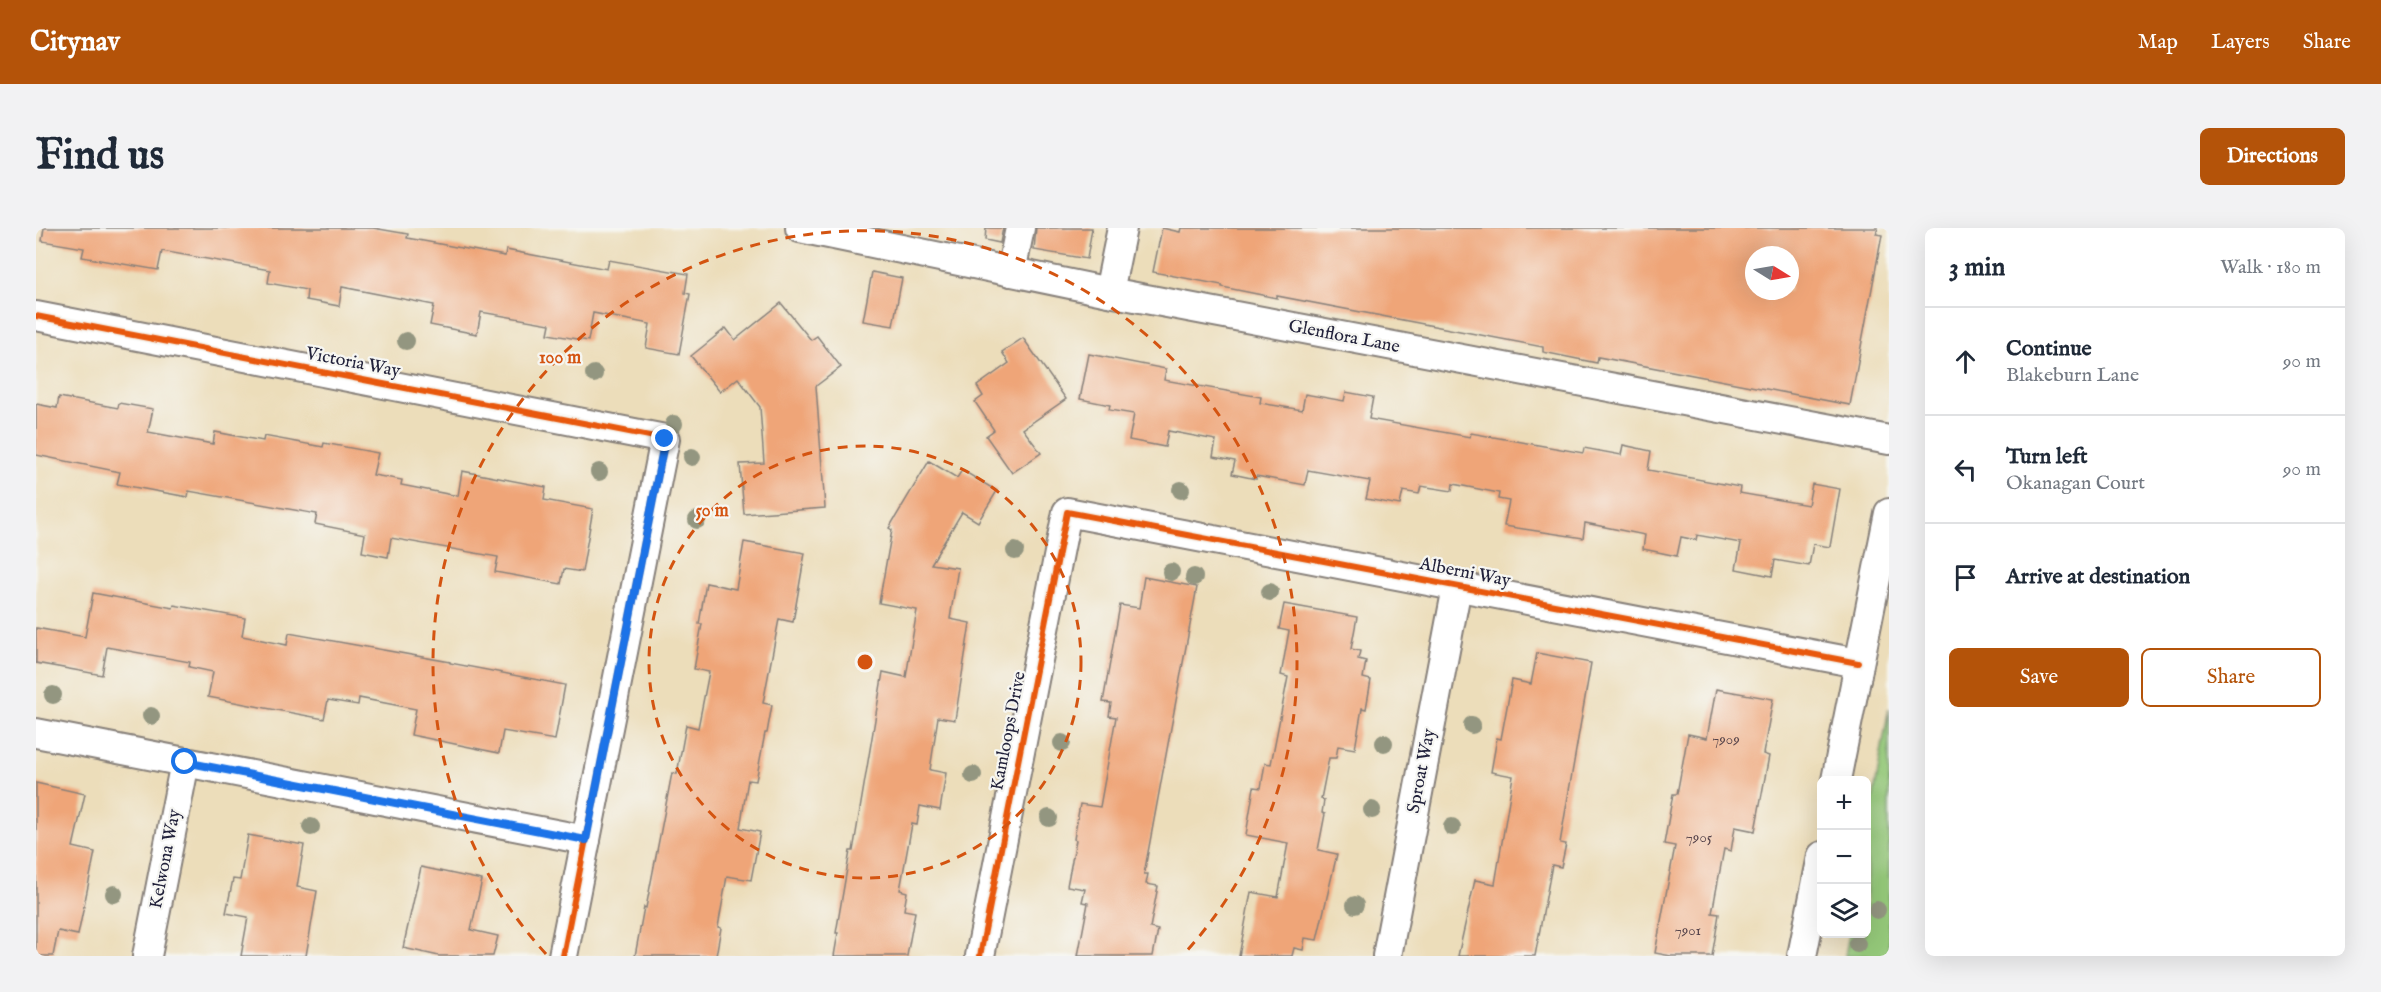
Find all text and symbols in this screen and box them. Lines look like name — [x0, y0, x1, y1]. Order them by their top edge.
text: Citynav — [30, 25, 120, 60]
text: Map — [2138, 29, 2178, 56]
text: Layers — [2211, 29, 2270, 56]
text: Share — [2303, 29, 2351, 56]
button: Directions — [2200, 128, 2345, 185]
text: Find us — [36, 130, 164, 183]
north arrow — [1745, 246, 1799, 300]
text: 3 min — [1949, 251, 2005, 284]
text: Walk · 180 m — [2220, 255, 2321, 280]
street label: Glenflora Lane — [1286, 315, 1402, 359]
text: Continue — [2006, 335, 2092, 363]
street label: Victoria Way — [303, 342, 402, 383]
icon: ahead — [1949, 345, 1982, 378]
text: 100 m — [539, 347, 581, 370]
text: 90 m — [2283, 349, 2321, 374]
text: Blakeburn Lane — [2006, 363, 2139, 388]
route end — [651, 425, 677, 451]
text: Turn left — [2006, 443, 2088, 471]
icon: left — [1949, 453, 1982, 486]
text: 90 m — [2283, 457, 2321, 482]
text: Okanagan Court — [2006, 471, 2145, 496]
text: 50 m — [695, 500, 729, 523]
street label: Alberni Way — [1416, 553, 1513, 593]
icon: arrive — [1949, 561, 1982, 594]
text: Arrive at destination — [2006, 563, 2190, 591]
button: Save — [1949, 648, 2129, 707]
button: Share — [2141, 648, 2321, 707]
centre of rings — [855, 652, 875, 672]
street label: Kamloops Drive — [986, 669, 1032, 793]
street label: Sproat Way — [1403, 727, 1441, 815]
house number: 7909 — [1712, 730, 1740, 749]
route start — [171, 748, 197, 774]
map controls — [1817, 776, 1871, 938]
button: + — [1817, 776, 1871, 830]
street label: Kelwona Way — [145, 807, 187, 911]
house number: 7905 — [1686, 828, 1713, 847]
button: − — [1817, 830, 1871, 884]
button: layers — [1817, 884, 1871, 938]
house number: 7901 — [1675, 921, 1701, 940]

